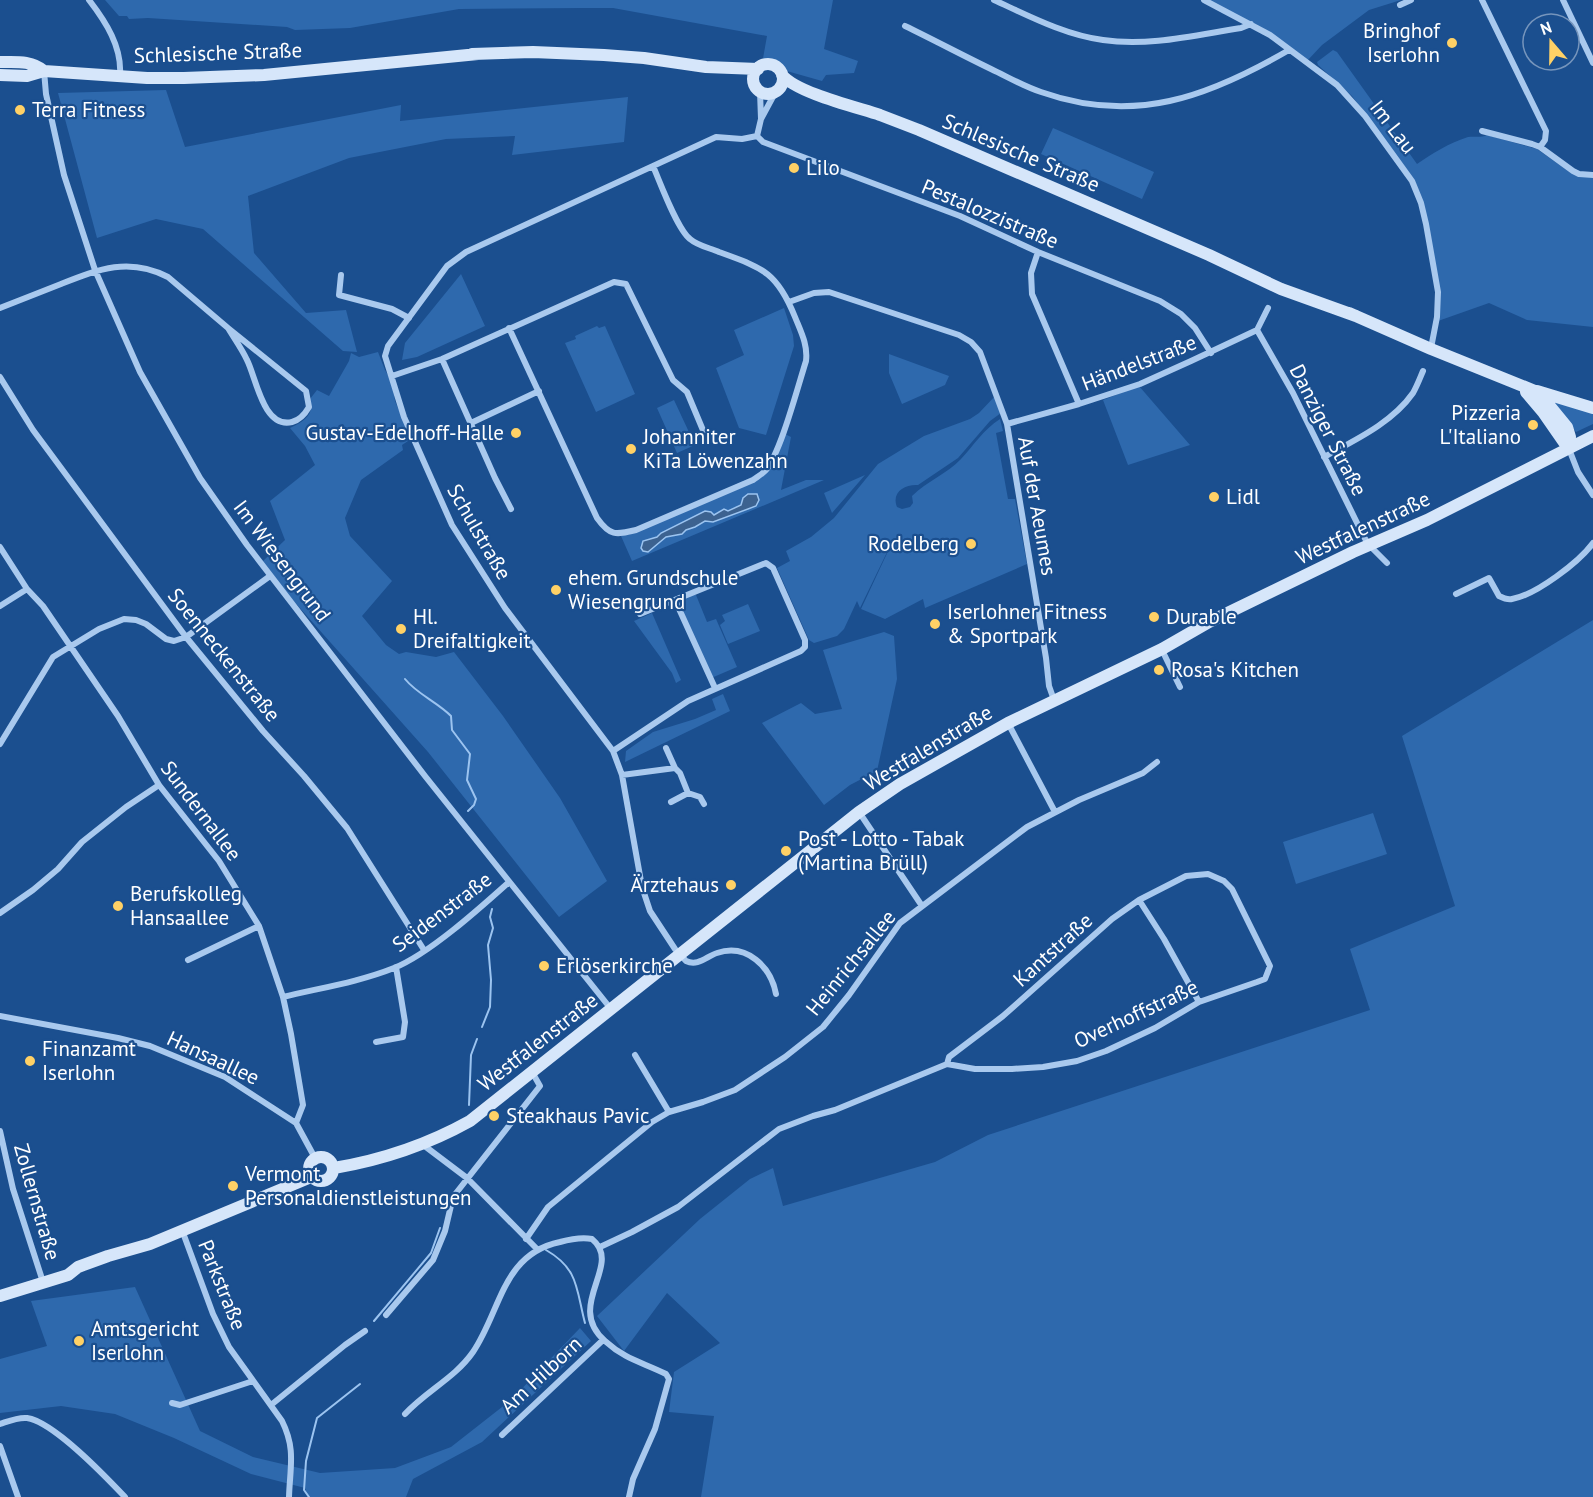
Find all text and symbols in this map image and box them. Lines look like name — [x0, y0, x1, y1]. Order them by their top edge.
north arrow — [1521, 12, 1581, 72]
place label: Bringhof Iserlohn — [1363, 17, 1441, 68]
text: N — [1538, 17, 1554, 39]
street label: Schlesische Straße — [133, 36, 303, 69]
marker: Bringhof Iserlohn — [1445, 36, 1459, 50]
street label: Im Lau — [1364, 94, 1423, 159]
place label: Terra Fitness — [32, 96, 145, 123]
marker: Terra Fitness — [13, 103, 27, 117]
street label: Schlesische Straße — [938, 107, 1104, 198]
place label: Lilo — [806, 154, 840, 181]
marker: Lilo — [787, 161, 801, 175]
street label: Pestalozzistraße — [918, 173, 1063, 255]
street label: Händelstraße — [1078, 328, 1200, 397]
street label: Danziger Straße — [1284, 359, 1373, 500]
place label: Pizzeria L'Italiano — [1440, 399, 1521, 450]
marker: Pizzeria L'Italiano — [1526, 418, 1540, 432]
place label: Gustav-Edelhoff-Halle — [306, 419, 504, 446]
place label: Johanniter KiTa Löwenzahn — [642, 423, 788, 474]
marker: Gustav-Edelhoff-Halle — [509, 426, 523, 440]
street label: Auf der Aeumes — [1012, 434, 1063, 577]
marker: Johanniter KiTa Löwenzahn — [624, 442, 638, 456]
street label: Schulstraße — [441, 479, 518, 584]
place label: Lidl — [1226, 483, 1260, 510]
street label: Westfalenstraße — [1291, 485, 1434, 570]
marker: Lidl — [1207, 490, 1221, 504]
street label: Im Wiesengrund — [228, 494, 337, 627]
place label: Rodelberg — [868, 530, 959, 557]
marker: Rodelberg — [964, 537, 978, 551]
place label: ehem. Grundschule Wiesengrund — [568, 564, 738, 615]
street label: Soenneckenstraße — [162, 582, 287, 727]
marker: ehem. Grundschule Wiesengrund — [549, 583, 563, 597]
place label: Iserlohner Fitness & Sportpark — [947, 598, 1107, 649]
place label: Hl. Dreifaltigkeit — [413, 603, 531, 654]
place label: Durable — [1166, 603, 1237, 630]
marker: Durable — [1147, 610, 1161, 624]
marker: Iserlohner Fitness & Sportpark — [928, 617, 942, 631]
marker: Hl. Dreifaltigkeit — [394, 622, 408, 636]
place label: Rosa's Kitchen — [1171, 656, 1299, 683]
marker: Rosa's Kitchen — [1152, 663, 1166, 677]
street label: Westfalenstraße — [859, 699, 997, 797]
street label: Sundernallee — [155, 755, 248, 866]
place label: Post - Lotto - Tabak (Martina Brüll) — [798, 825, 964, 876]
marker: Post - Lotto - Tabak (Martina Brüll) — [779, 844, 793, 858]
street label: Seidenstraße — [387, 865, 497, 958]
place label: Ärztehaus — [631, 871, 719, 898]
marker: Ärztehaus — [724, 878, 738, 892]
place label: Berufskolleg Hansaallee — [130, 880, 242, 931]
marker: Berufskolleg Hansaallee — [111, 899, 125, 913]
street label: Heinrichsallee — [800, 904, 901, 1021]
street label: Kantstraße — [1007, 907, 1098, 992]
place label: Erlöserkirche — [556, 952, 673, 979]
marker: Erlöserkirche — [537, 959, 551, 973]
street label: Overhoffstraße — [1069, 973, 1202, 1054]
street label: Westfalenstraße — [472, 986, 603, 1097]
street label: Hansaallee — [163, 1024, 264, 1091]
place label: Finanzamt Iserlohn — [42, 1035, 136, 1086]
marker: Finanzamt Iserlohn — [23, 1054, 37, 1068]
place label: Steakhaus Pavic — [506, 1102, 650, 1129]
marker: Steakhaus Pavic — [487, 1109, 501, 1123]
street label: Zollernstraße — [8, 1141, 67, 1263]
place label: Vermont Personaldienstleistungen — [244, 1160, 472, 1211]
marker: Vermont Personaldienstleistungen — [226, 1179, 240, 1193]
street label: Parkstraße — [192, 1236, 253, 1334]
place label: Amtsgericht Iserlohn — [91, 1315, 199, 1366]
street label: Am Hilborn — [494, 1330, 587, 1419]
marker: Amtsgericht Iserlohn — [72, 1334, 86, 1348]

